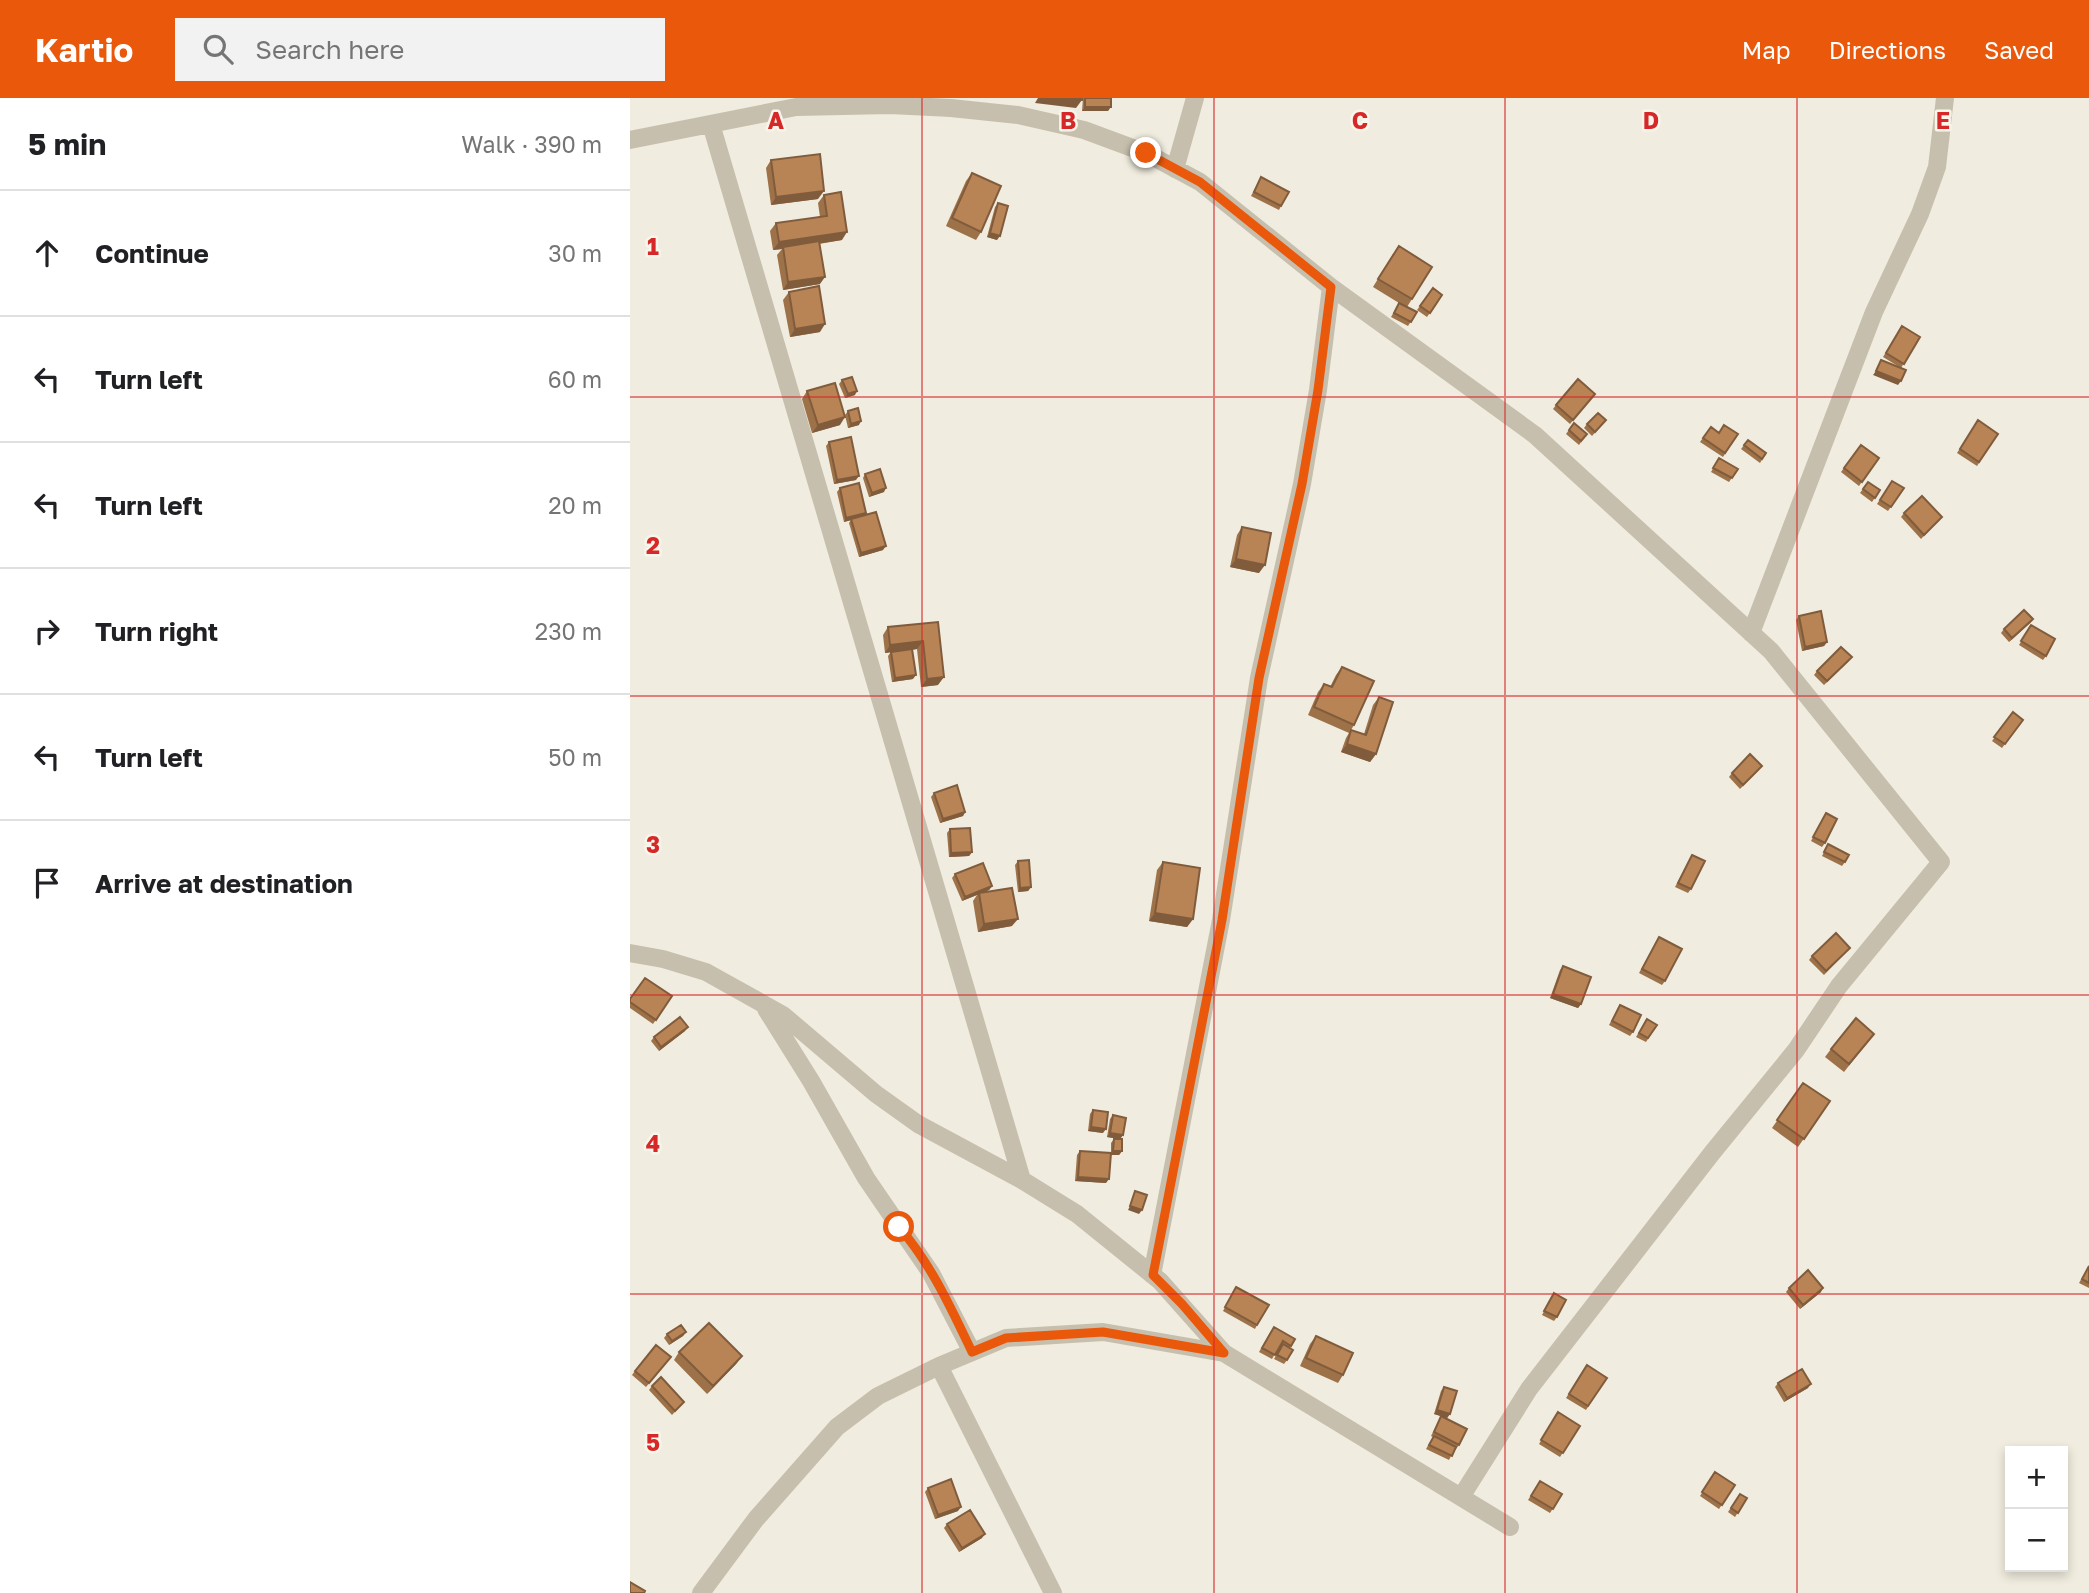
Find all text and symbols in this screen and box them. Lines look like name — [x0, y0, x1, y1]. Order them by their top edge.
search box — [175, 18, 665, 81]
text: Kartio — [35, 30, 133, 69]
icon: search — [199, 30, 237, 68]
text: Search here — [255, 34, 404, 65]
text: Map — [1742, 35, 1791, 64]
text: Directions — [1829, 35, 1946, 64]
text: Saved — [1984, 35, 2054, 64]
text: A — [768, 106, 785, 134]
text: B — [1060, 106, 1076, 134]
text: C — [1352, 106, 1368, 134]
text: D — [1643, 106, 1659, 134]
text: E — [1936, 106, 1950, 134]
text: 5 min — [28, 126, 106, 162]
text: Walk · 390 m — [461, 130, 602, 158]
route end — [1130, 137, 1161, 168]
text: 1 — [647, 232, 659, 260]
icon: ahead — [28, 234, 66, 272]
text: Continue — [95, 238, 209, 269]
text: 30 m — [548, 239, 602, 267]
icon: left — [28, 360, 66, 398]
text: Turn left — [95, 364, 203, 395]
text: 60 m — [548, 365, 602, 393]
icon: left — [28, 486, 66, 524]
text: Turn left — [95, 490, 203, 521]
text: 20 m — [548, 491, 602, 519]
text: 2 — [646, 531, 660, 559]
icon: right — [28, 612, 66, 650]
text: Turn right — [95, 616, 218, 647]
text: 230 m — [535, 617, 602, 645]
icon: left — [28, 738, 66, 776]
text: Turn left — [95, 742, 203, 773]
text: 50 m — [548, 743, 602, 771]
text: 3 — [646, 830, 660, 858]
icon: arrive — [28, 864, 66, 902]
text: Arrive at destination — [95, 868, 353, 899]
text: 4 — [646, 1129, 660, 1157]
route start — [883, 1211, 914, 1242]
text: 5 — [646, 1428, 660, 1456]
map controls — [2005, 1446, 2068, 1572]
button: + — [2005, 1446, 2068, 1509]
button: − — [2005, 1509, 2068, 1572]

